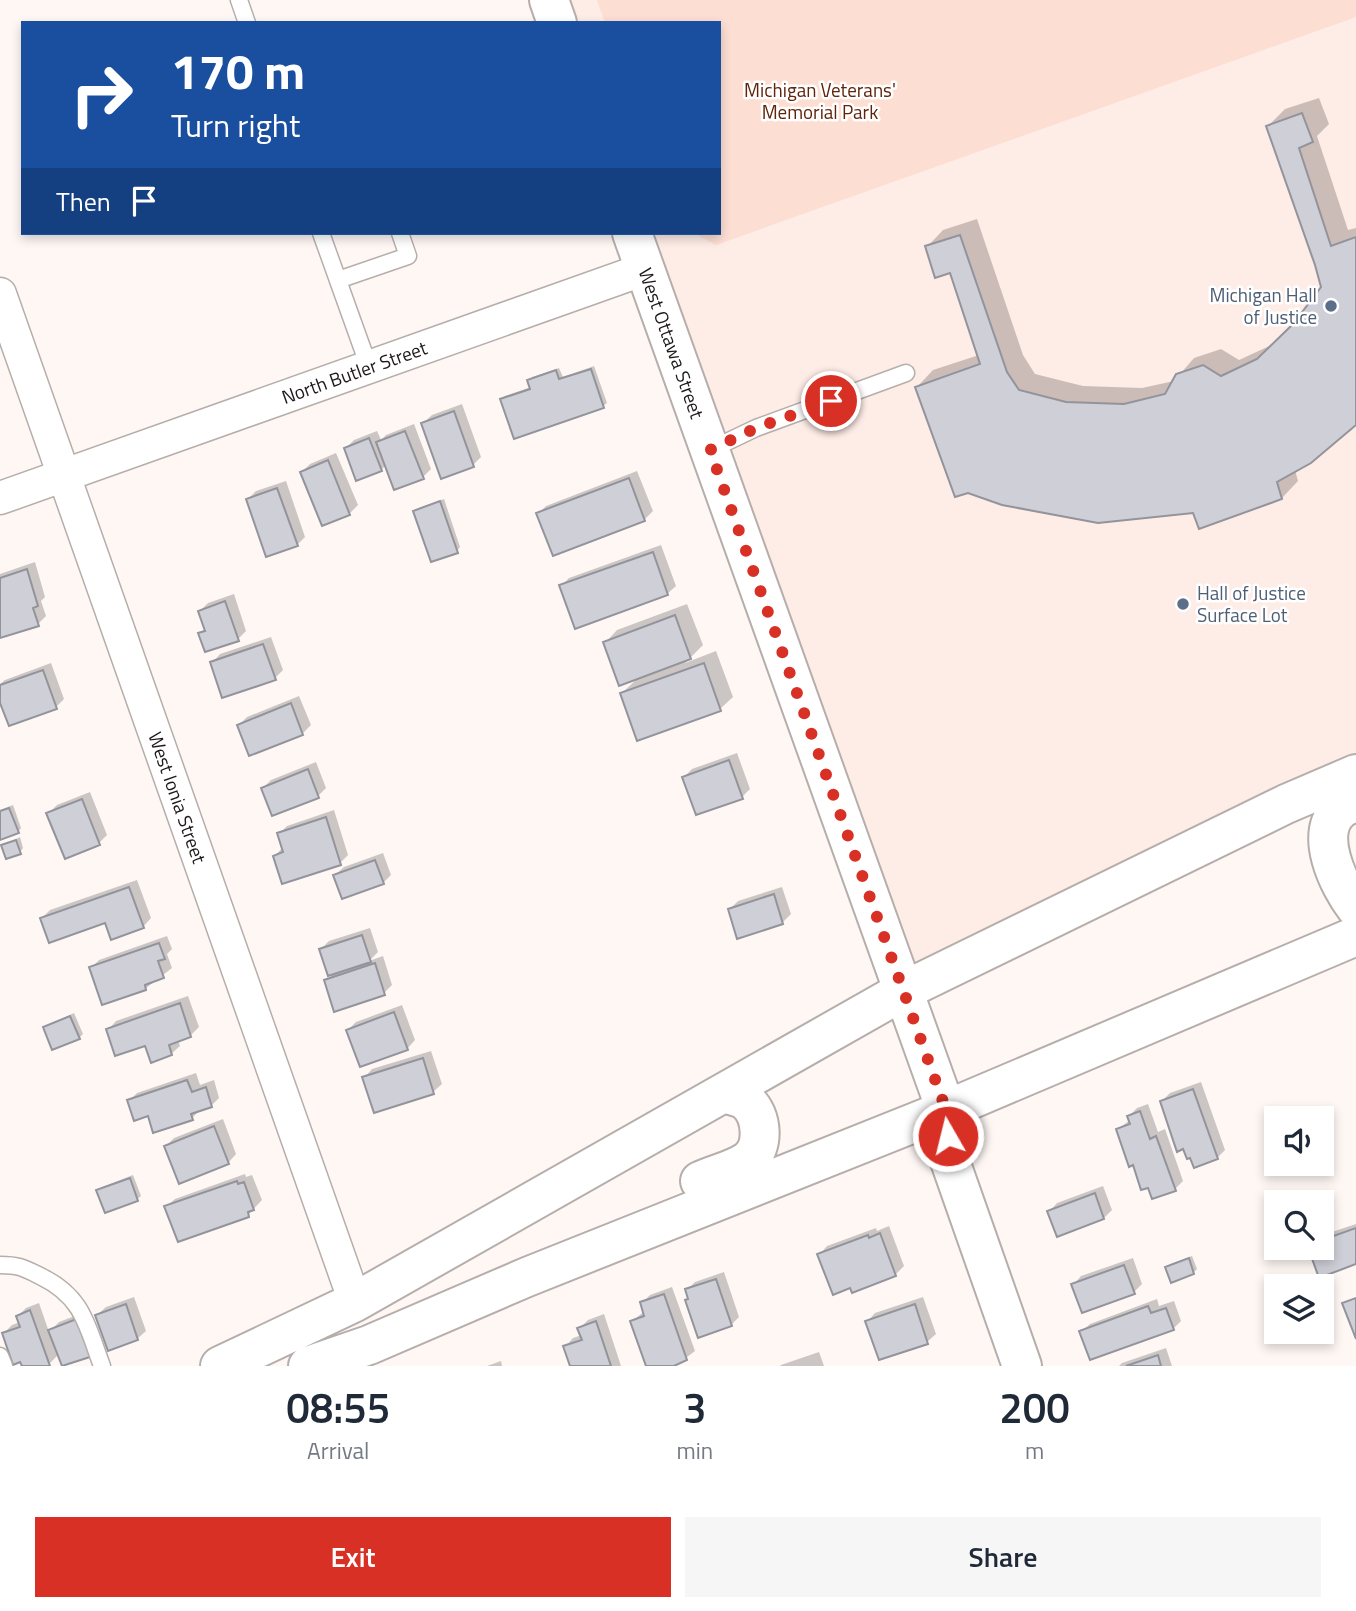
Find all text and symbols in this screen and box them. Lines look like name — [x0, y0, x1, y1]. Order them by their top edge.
text: 170 m — [171, 33, 305, 108]
icon: right — [56, 49, 147, 140]
park label: Michigan Veterans' Memorial Park — [744, 75, 896, 126]
text: Turn right — [171, 101, 300, 149]
text: Then — [56, 182, 111, 221]
icon: arrive — [125, 182, 163, 220]
street label: West Ottawa Street — [632, 264, 712, 423]
place label: Michigan Hall of Justice — [1209, 280, 1317, 331]
marker: Michigan Hall of Justice — [1323, 298, 1339, 314]
street label: North Butler Street — [277, 332, 431, 411]
pin — [801, 371, 861, 431]
icon: arrive — [812, 382, 850, 420]
place label: Hall of Justice Surface Lot — [1197, 578, 1306, 629]
marker: Hall of Justice Surface Lot — [1175, 596, 1191, 612]
street label: West Ionia Street — [141, 728, 214, 868]
position arrow — [911, 1099, 985, 1173]
map controls — [1264, 1106, 1334, 1344]
button: sound — [1264, 1106, 1334, 1176]
button: search — [1264, 1190, 1334, 1260]
button: layers — [1264, 1274, 1334, 1344]
text: 08:55 — [286, 1375, 390, 1439]
text: 3 — [683, 1375, 707, 1439]
text: 200 — [999, 1375, 1070, 1439]
text: Arrival — [307, 1433, 369, 1468]
text: min — [676, 1433, 713, 1468]
text: m — [1025, 1433, 1044, 1468]
button: Exit — [35, 1517, 671, 1597]
button: Share — [685, 1517, 1321, 1597]

